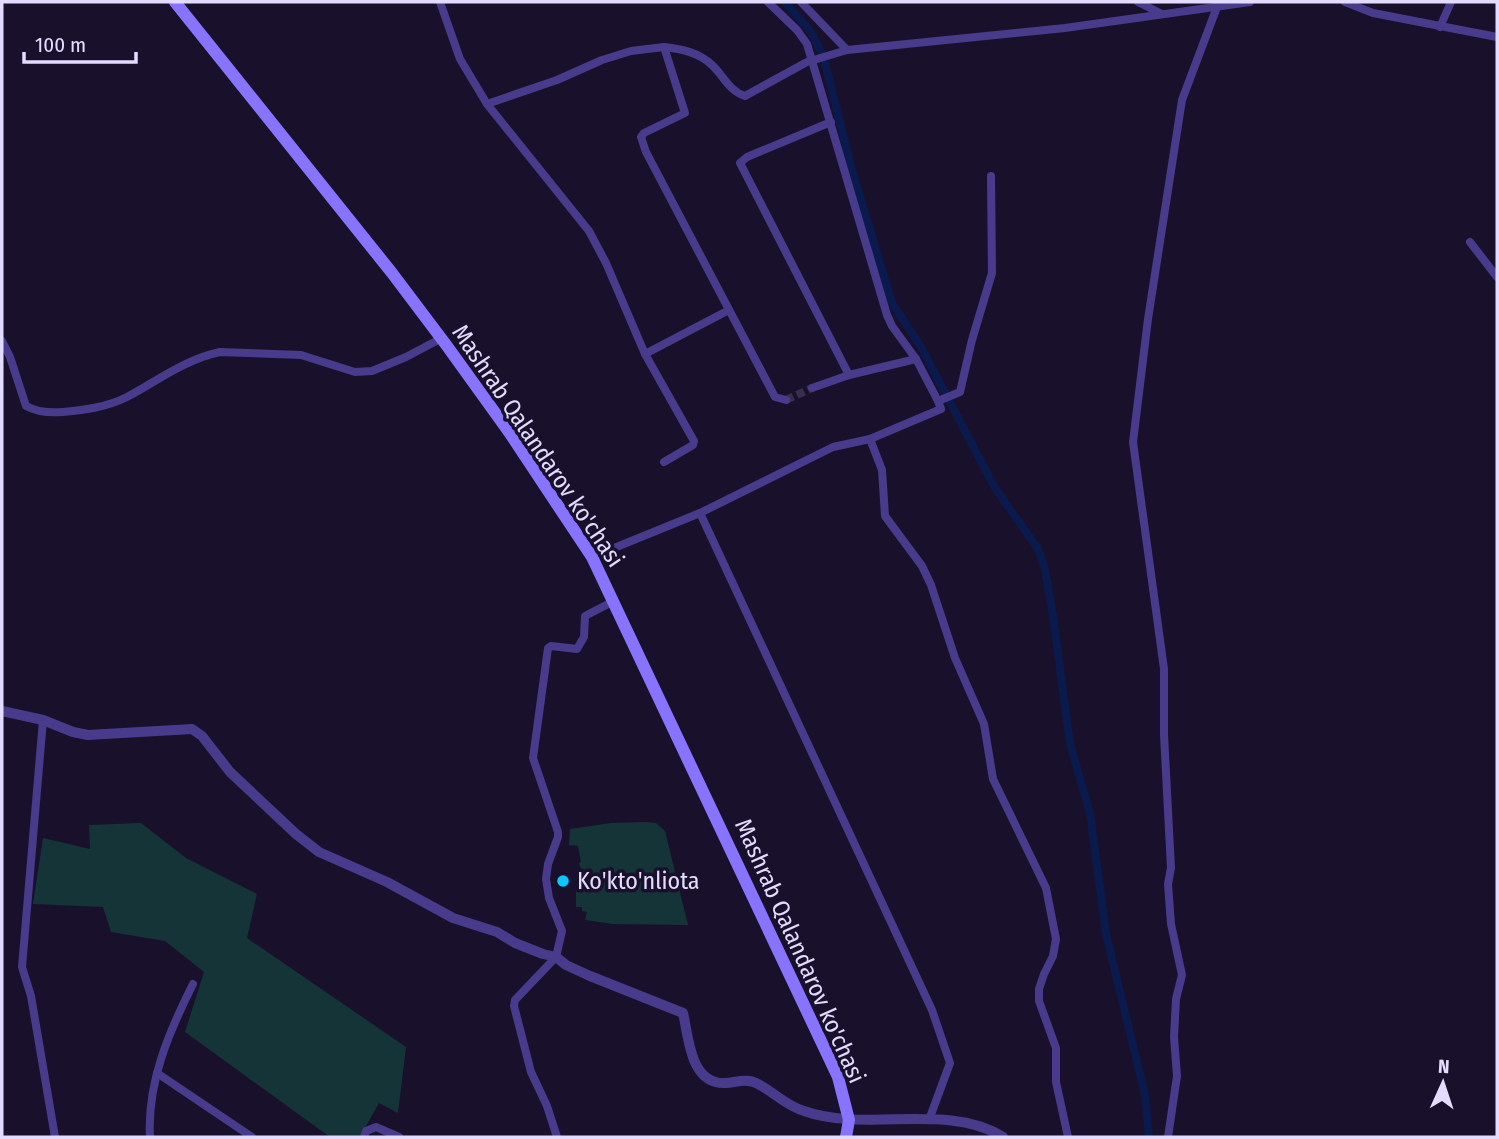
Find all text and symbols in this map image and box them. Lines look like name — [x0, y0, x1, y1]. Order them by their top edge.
scale bar — [24, 21, 136, 65]
text: 100 m — [35, 32, 86, 58]
street label: Mashrab Qalandarov ko'chasi — [446, 320, 630, 572]
street label: Mashrab Qalandarov ko'chasi — [729, 815, 871, 1087]
place label: Ko'kto'nliota — [577, 867, 700, 895]
marker: Ko'kto'nliota — [555, 873, 571, 889]
north arrow — [1408, 1048, 1478, 1118]
text: N — [1438, 1055, 1450, 1078]

